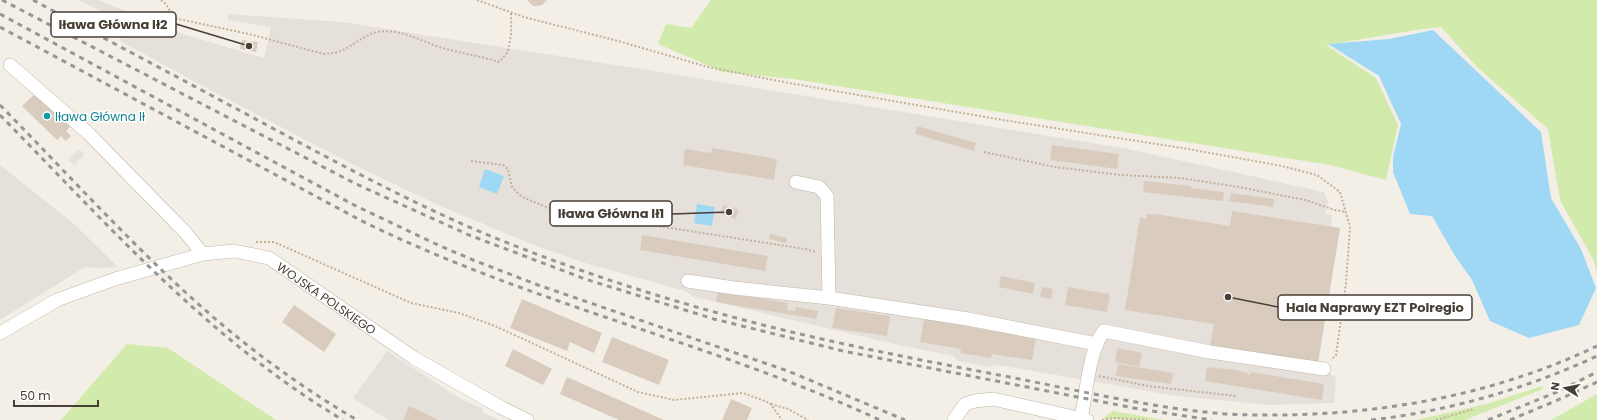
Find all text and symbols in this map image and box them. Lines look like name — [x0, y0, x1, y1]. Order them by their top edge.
callout: Iława Główna Ił2 — [51, 12, 176, 37]
text: Iława Główna Ił2 — [58, 15, 168, 34]
place label: Iława Główna Ił — [55, 108, 145, 125]
marker: Iława Główna Ił — [42, 111, 52, 121]
callout: Iława Główna Ił1 — [550, 201, 672, 226]
text: Iława Główna Ił1 — [558, 204, 664, 223]
street label: WOJSKA POLSKIEGO — [274, 258, 380, 338]
callout: Hala Naprawy EZT Polregio — [1278, 295, 1472, 320]
text: Hala Naprawy EZT Polregio — [1286, 298, 1464, 317]
north arrow — [1545, 368, 1585, 408]
text: N — [1547, 381, 1564, 392]
scale bar — [14, 382, 98, 408]
text: 50 m — [20, 387, 51, 404]

